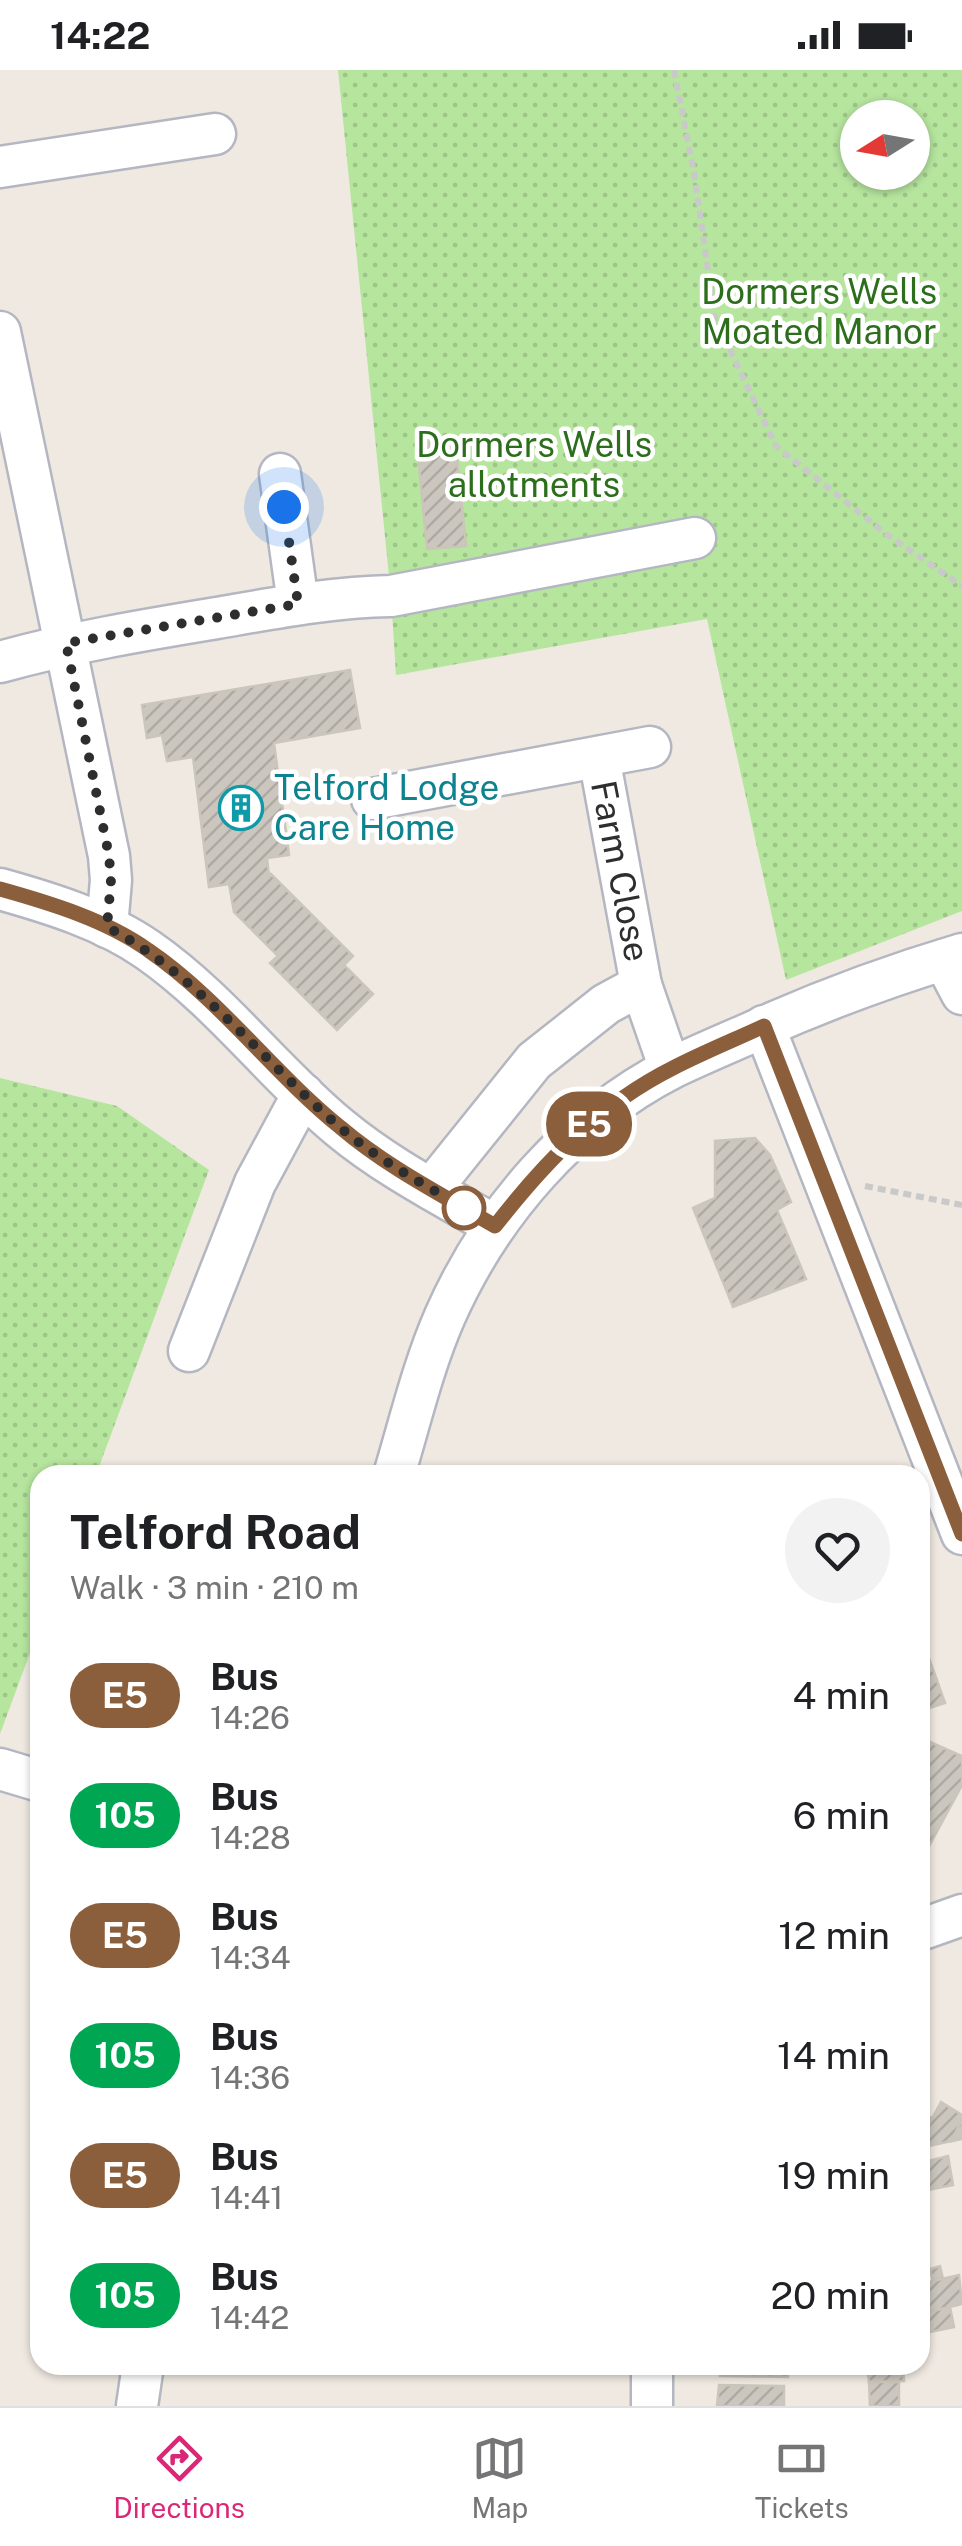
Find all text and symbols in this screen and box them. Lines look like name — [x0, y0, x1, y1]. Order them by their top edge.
text: 14:22 — [50, 13, 150, 58]
north arrow — [840, 100, 930, 190]
map controls — [840, 100, 930, 190]
park label: Dormers Wells Moated Manor — [701, 271, 937, 352]
park label: Dormers Wells allotments — [416, 424, 652, 505]
your location — [259, 482, 309, 532]
place label: Telford Lodge Care Home — [274, 767, 499, 848]
street label: Farm Close — [583, 777, 658, 965]
building icon: Telford Lodge Care Home — [218, 785, 264, 831]
line badge: E5 — [544, 1092, 634, 1156]
text: E5 — [566, 1104, 612, 1145]
unlabelled marker — [443, 1187, 485, 1229]
button: heart — [785, 1498, 890, 1603]
text: Telford Road — [70, 1503, 361, 1560]
text: Walk · 3 min · 210 m — [70, 1569, 359, 1606]
text: Bus — [210, 1654, 279, 1699]
text: 4 min — [792, 1673, 890, 1718]
text: E5 — [102, 1675, 148, 1716]
text: 14:26 — [210, 1699, 290, 1736]
text: Bus — [210, 1774, 279, 1819]
text: 6 min — [793, 1793, 890, 1838]
text: 105 — [94, 1795, 156, 1836]
text: 14:28 — [210, 1819, 291, 1856]
text: Bus — [210, 1894, 279, 1939]
text: 12 min — [778, 1913, 890, 1958]
text: E5 — [102, 1915, 148, 1956]
text: 14:34 — [210, 1939, 291, 1976]
text: Bus — [210, 2014, 279, 2059]
text: 14 min — [777, 2033, 890, 2078]
text: 105 — [94, 2035, 156, 2076]
text: 14:36 — [210, 2059, 290, 2096]
text: Bus — [210, 2134, 279, 2179]
text: 19 min — [777, 2153, 890, 2198]
text: E5 — [102, 2155, 148, 2196]
text: 14:41 — [210, 2179, 283, 2216]
text: Bus — [210, 2254, 279, 2299]
text: 20 min — [770, 2273, 890, 2318]
text: 105 — [94, 2275, 156, 2316]
text: 14:42 — [210, 2299, 289, 2336]
tab: Directions — [113, 2431, 245, 2524]
tab: Map — [471, 2431, 528, 2524]
tab: Tickets — [755, 2431, 849, 2524]

